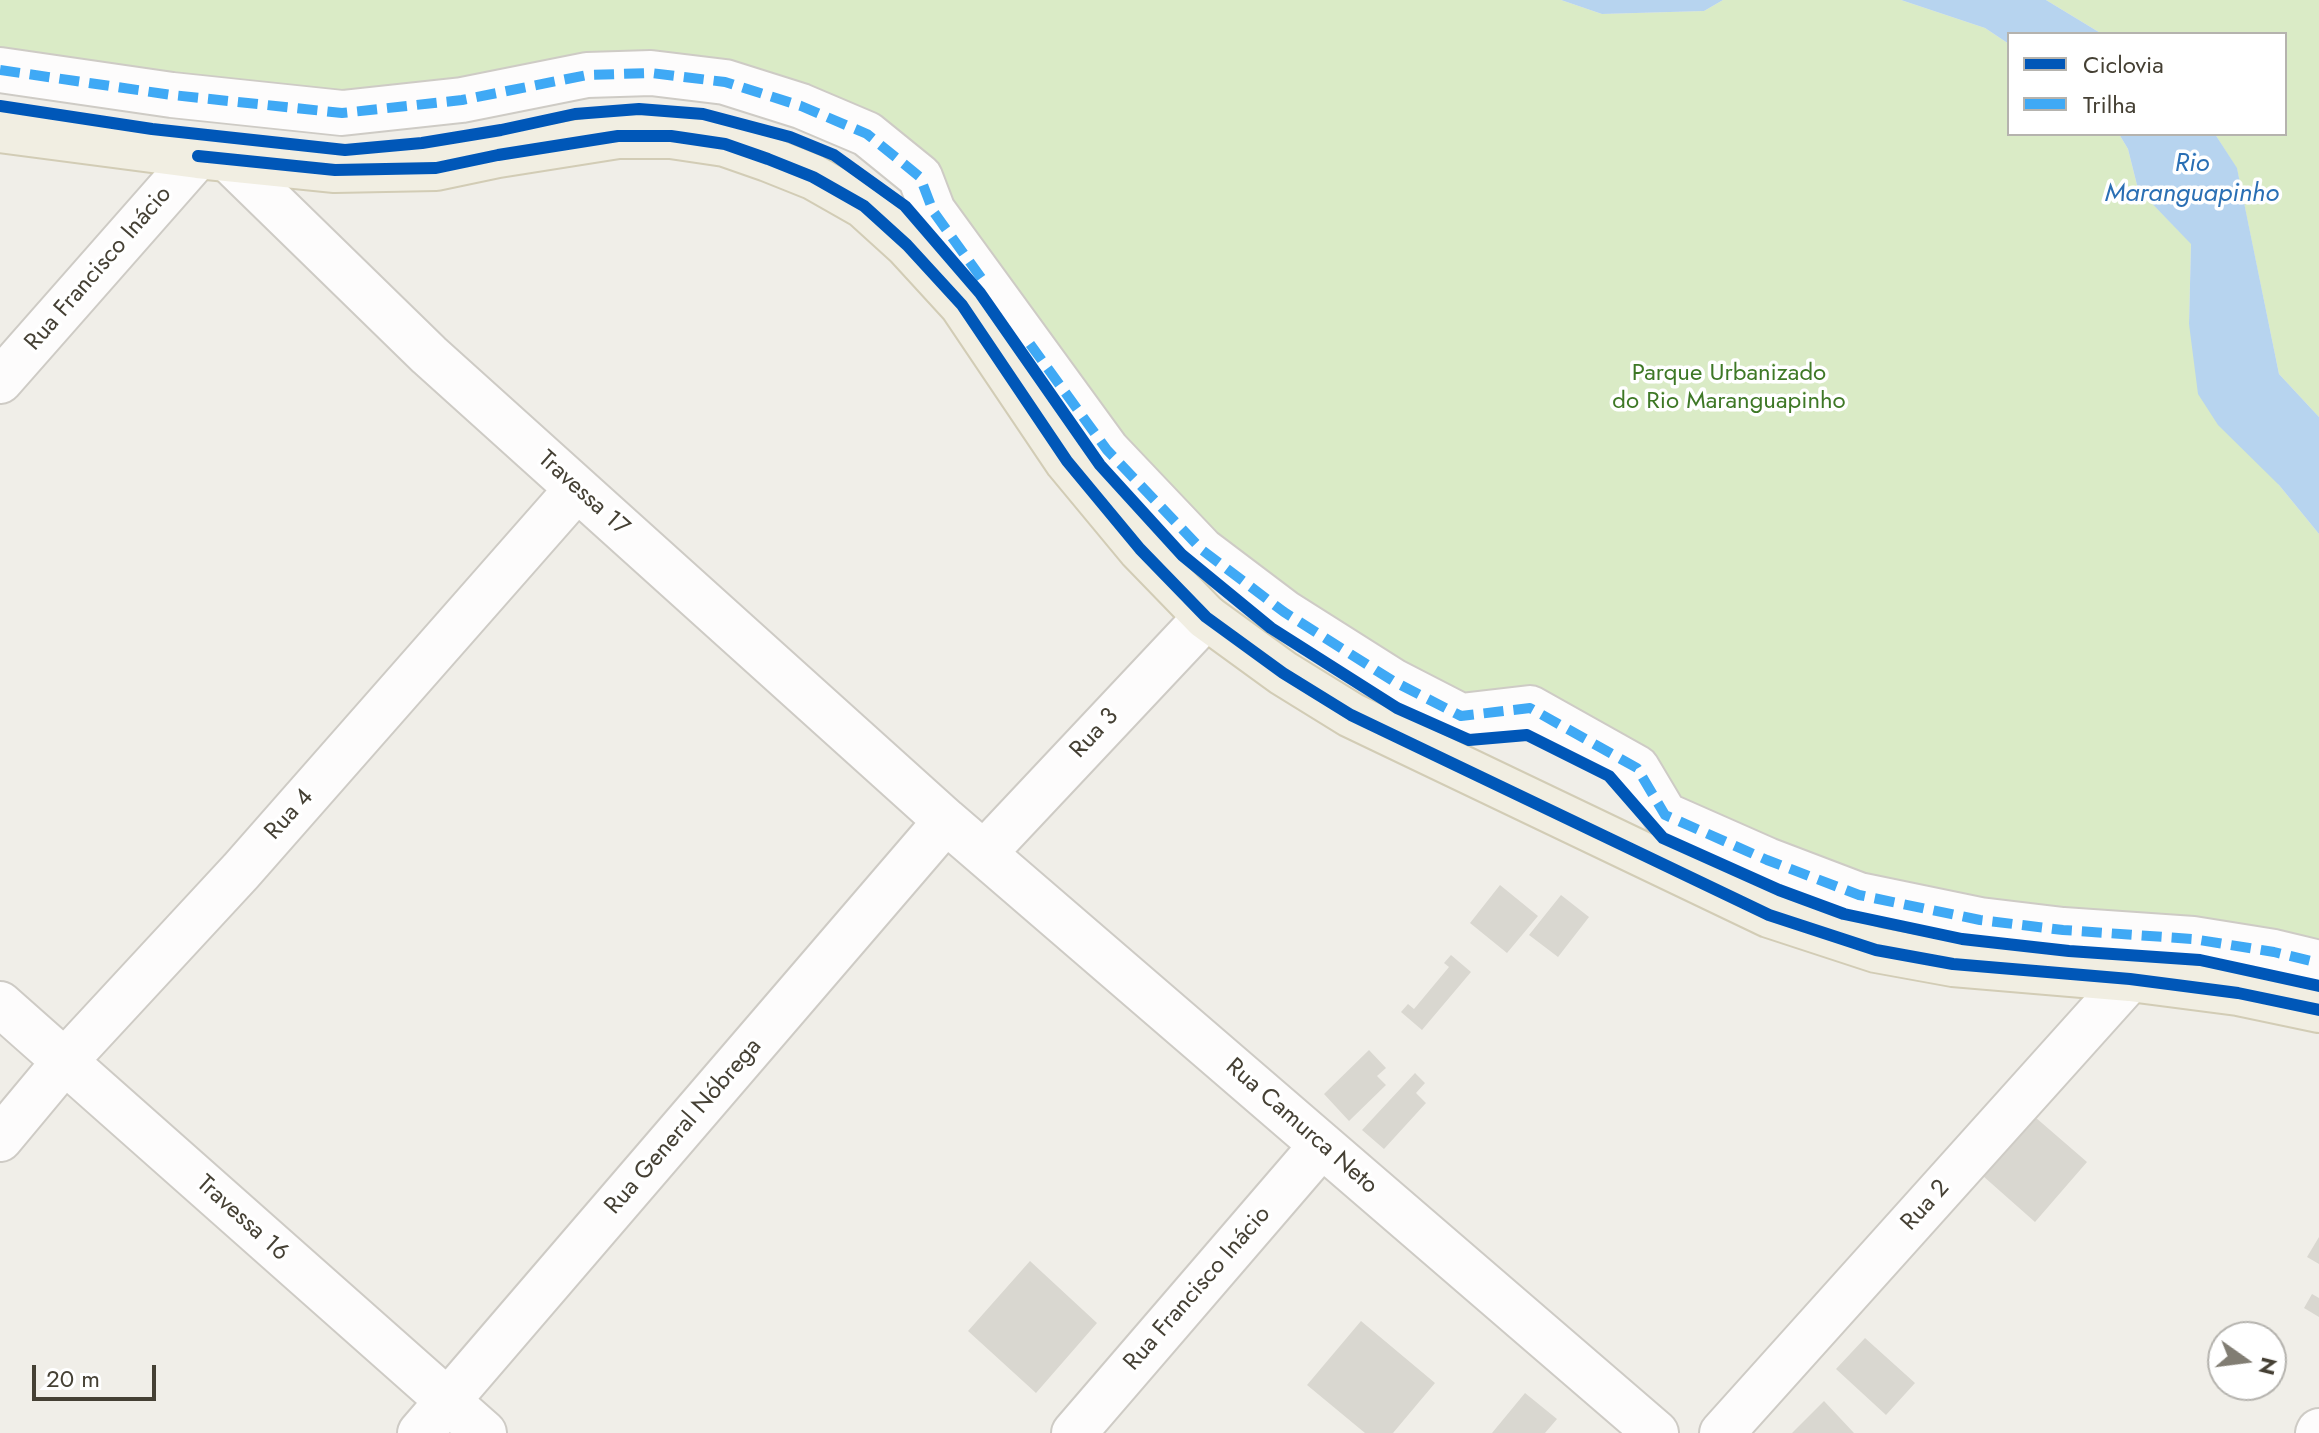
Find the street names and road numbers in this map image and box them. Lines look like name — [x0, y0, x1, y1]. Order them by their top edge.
street label: Rua Francisco Inácio — [20, 181, 178, 357]
street label: Travessa 17 — [531, 446, 635, 542]
street label: Rua 3 — [1065, 703, 1125, 765]
street label: Rua 4 — [260, 784, 320, 846]
street label: Rua General Nóbrega — [600, 1033, 768, 1221]
street label: Rua Camurca Neto — [1219, 1053, 1383, 1201]
street label: Travessa 16 — [190, 1170, 294, 1268]
street label: Rua 2 — [1896, 1175, 1956, 1237]
street label: Rua Francisco Inácio — [1119, 1201, 1277, 1377]

